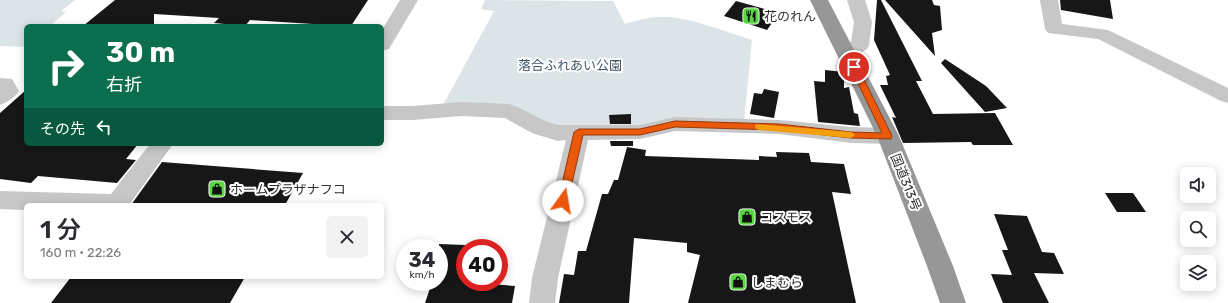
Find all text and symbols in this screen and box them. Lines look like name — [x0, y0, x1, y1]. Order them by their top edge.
restaurant icon: 花のれん — [741, 6, 761, 26]
place label: 花のれん — [764, 9, 816, 24]
text: 30 m — [106, 36, 175, 69]
icon: right — [40, 40, 92, 92]
pin — [837, 50, 871, 84]
icon: arrive — [843, 56, 865, 78]
park label: 落合ふれあい公園 — [518, 58, 622, 73]
text: 右折 — [106, 74, 142, 96]
icon: left — [93, 116, 115, 138]
text: その先 — [40, 120, 85, 138]
street label: 国道313号 — [888, 151, 924, 213]
map controls — [1180, 167, 1216, 291]
button: sound — [1180, 167, 1216, 203]
shop icon: ホームプラザナフコ — [207, 179, 227, 199]
position arrow — [542, 180, 584, 222]
place label: ホームプラザナフコ — [230, 182, 346, 197]
shop icon: コスモス — [737, 207, 757, 227]
place label: コスモス — [760, 210, 812, 225]
button: search — [1180, 211, 1216, 247]
text: 1 分 — [40, 216, 81, 244]
button: close — [326, 216, 368, 258]
speed limit sign: 40 — [456, 239, 508, 291]
text: 160 m · 22:26 — [40, 245, 121, 260]
text: 34 — [409, 248, 435, 272]
button: layers — [1180, 255, 1216, 291]
text: km/h — [410, 269, 434, 281]
shop icon: しまむら — [728, 272, 748, 292]
place label: しまむら — [751, 275, 803, 290]

